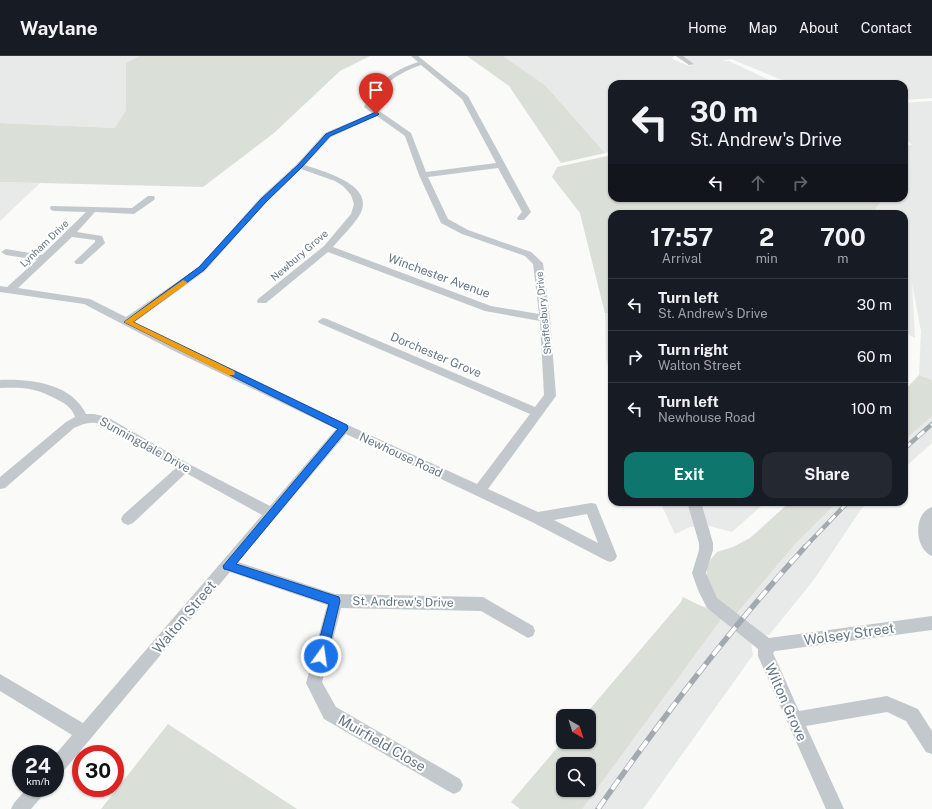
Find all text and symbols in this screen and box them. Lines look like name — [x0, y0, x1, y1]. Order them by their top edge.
text: Waylane — [20, 17, 98, 39]
text: Home — [688, 20, 727, 36]
text: Map — [749, 20, 777, 36]
text: About — [799, 20, 839, 36]
text: Contact — [861, 20, 912, 36]
pin — [359, 73, 393, 114]
icon: arrive — [365, 79, 387, 101]
text: 30 m — [690, 95, 758, 128]
icon: left — [624, 96, 676, 148]
text: St. Andrew's Drive — [690, 129, 842, 150]
icon: left — [705, 172, 727, 194]
icon: ahead — [747, 172, 769, 194]
icon: right — [789, 172, 811, 194]
street label: Lynham Drive — [17, 217, 71, 269]
text: 17:57 — [650, 223, 713, 251]
text: 2 — [759, 223, 774, 251]
text: 700 — [820, 223, 866, 251]
street label: Newbury Grove — [268, 227, 330, 283]
street label: Winchester Avenue — [386, 251, 492, 301]
text: Arrival — [662, 251, 702, 266]
text: min — [756, 251, 778, 266]
text: m — [837, 251, 848, 266]
street label: Shaftesbury Drive — [533, 271, 553, 355]
text: Turn left — [658, 289, 719, 306]
icon: left — [624, 294, 646, 316]
text: 30 m — [857, 296, 892, 313]
text: St. Andrew's Drive — [658, 306, 768, 321]
street label: Dorchester Grove — [388, 330, 484, 381]
text: Turn right — [658, 341, 728, 358]
icon: right — [624, 346, 646, 368]
text: 60 m — [857, 348, 892, 365]
text: Walton Street — [658, 358, 741, 373]
text: Turn left — [658, 393, 719, 410]
icon: left — [624, 398, 646, 420]
text: 100 m — [851, 400, 892, 417]
text: Newhouse Road — [658, 410, 755, 425]
street label: Sunningdale Drive — [97, 414, 193, 476]
street label: Newhouse Road — [357, 430, 445, 480]
button: Exit — [624, 452, 754, 498]
button: Share — [762, 452, 892, 498]
street label: Walton Street — [149, 577, 219, 657]
street label: St. Andrew's Drive — [352, 594, 454, 610]
street label: Wolsey Street — [803, 620, 895, 648]
position arrow — [300, 635, 342, 677]
street label: Wilton Grove — [762, 661, 810, 743]
north arrow — [556, 709, 596, 749]
map controls — [556, 709, 596, 797]
street label: Muirfield Close — [335, 711, 429, 775]
speed limit sign: 30 — [72, 745, 124, 797]
text: 24 — [25, 754, 51, 778]
button: search — [556, 757, 596, 797]
text: km/h — [26, 775, 50, 787]

